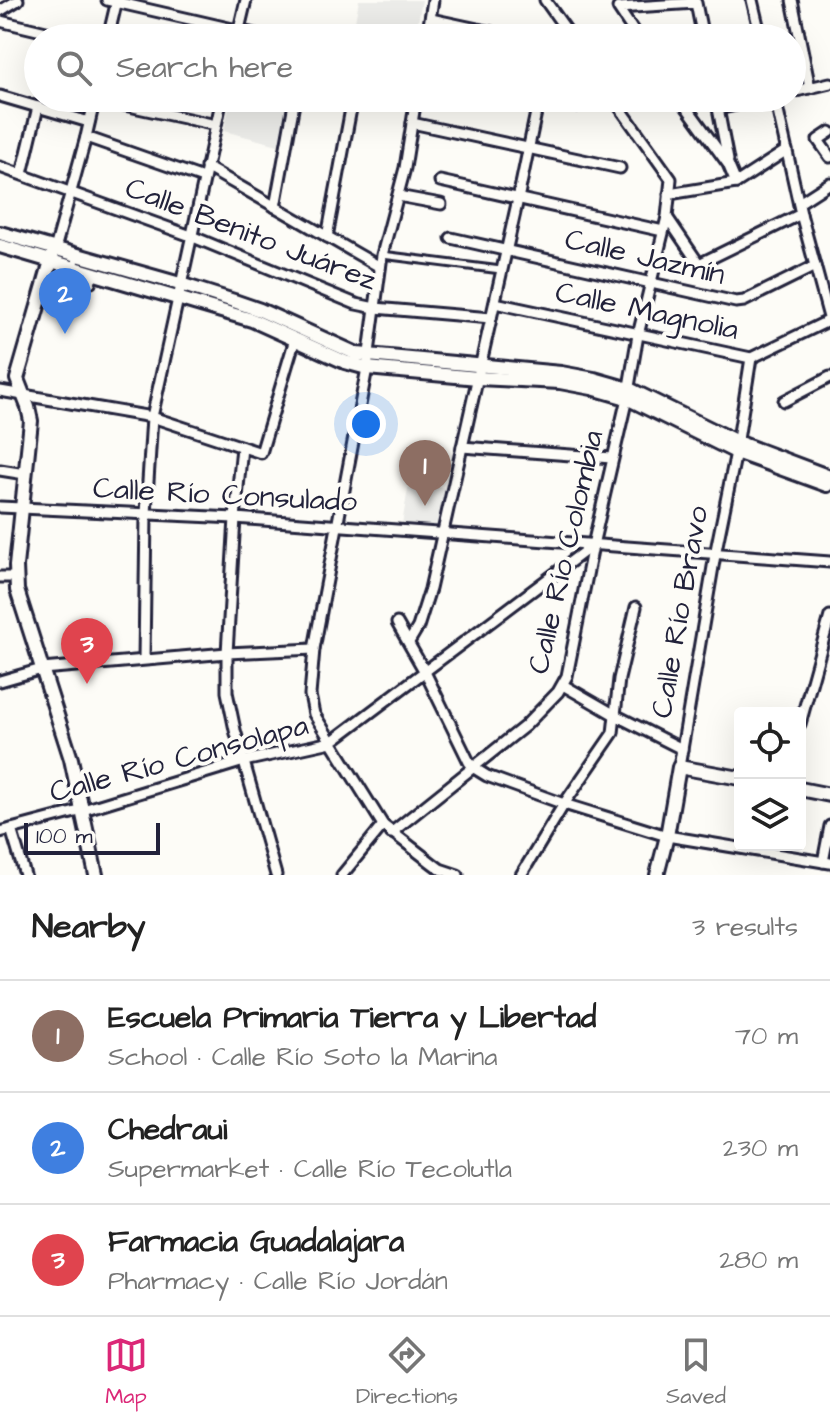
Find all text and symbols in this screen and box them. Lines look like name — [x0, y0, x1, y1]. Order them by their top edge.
search box — [24, 24, 806, 112]
icon: search — [52, 46, 96, 90]
text: Search here — [116, 47, 293, 89]
street label: Calle Benito Juárez — [119, 167, 383, 301]
street label: Calle Jazmín — [561, 218, 729, 296]
pin: 2 — [39, 268, 91, 334]
street label: Calle Magnolia — [551, 271, 742, 352]
your location — [346, 404, 386, 444]
street label: Calle Río Colombia — [518, 426, 614, 678]
pin: 1 — [399, 440, 451, 506]
street label: Calle Río Consulado — [92, 467, 358, 523]
street label: Calle Río Bravo — [641, 503, 719, 721]
pin: 3 — [61, 618, 113, 684]
street label: Calle Río Consolapa — [45, 704, 313, 814]
map controls — [734, 707, 806, 851]
button: locate — [734, 707, 806, 779]
button: layers — [734, 779, 806, 851]
scale bar — [24, 819, 160, 855]
text: 100 m — [36, 821, 93, 852]
text: Nearby — [32, 903, 146, 951]
text: 3 results — [692, 909, 798, 945]
text: Escuela Primaria Tierra y Libertad — [108, 997, 597, 1039]
text: 1 — [56, 1018, 60, 1054]
text: 70 m — [735, 1018, 798, 1054]
text: School · Calle Río Soto la Marina — [108, 1039, 498, 1075]
text: Chedraui — [108, 1109, 227, 1151]
text: 2 — [51, 1130, 65, 1166]
text: 230 m — [723, 1130, 798, 1166]
text: Supermarket · Calle Río Tecolutla — [108, 1151, 512, 1187]
text: Farmacia Guadalajara — [108, 1221, 404, 1263]
text: 3 — [51, 1242, 65, 1278]
text: 280 m — [719, 1242, 798, 1278]
text: Pharmacy · Calle Río Jordán — [108, 1263, 448, 1299]
tab: Map — [104, 1333, 148, 1412]
tab: Directions — [356, 1333, 458, 1412]
tab: Saved — [666, 1333, 726, 1412]

